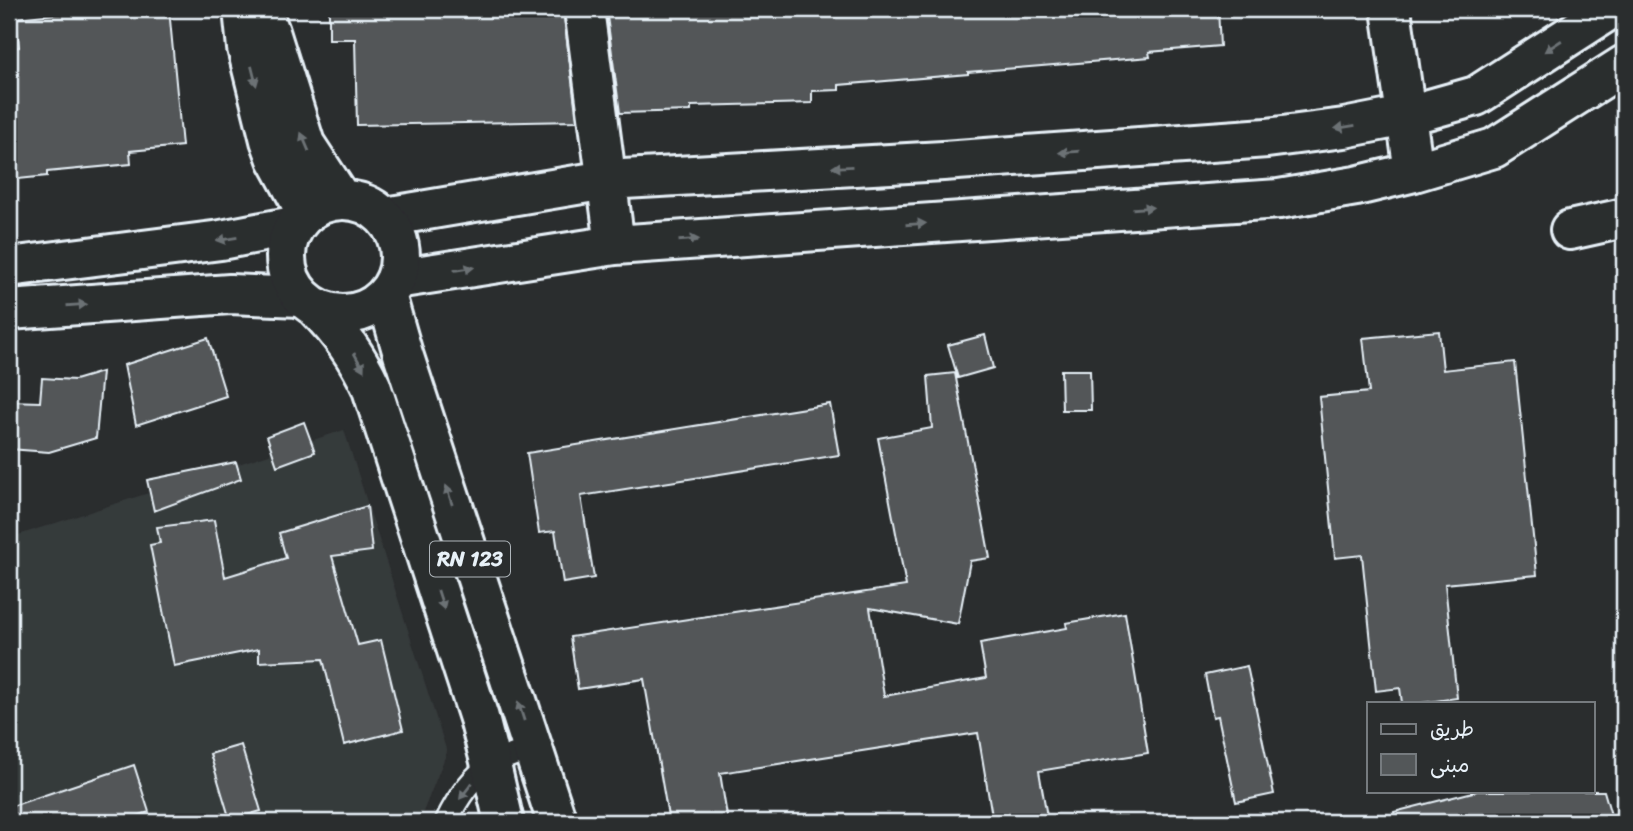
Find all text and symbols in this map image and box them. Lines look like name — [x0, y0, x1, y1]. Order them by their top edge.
one-way arrow — [1544, 39, 1563, 52]
one-way arrow — [249, 65, 260, 87]
one-way arrow — [1334, 122, 1356, 133]
one-way arrow — [299, 131, 310, 152]
one-way arrow — [1058, 147, 1080, 158]
one-way arrow — [831, 162, 853, 173]
one-way arrow — [1132, 202, 1154, 213]
one-way arrow — [905, 218, 927, 229]
one-way arrow — [216, 233, 238, 244]
one-way arrow — [678, 234, 700, 245]
one-way arrow — [453, 263, 475, 274]
one-way arrow — [66, 299, 88, 310]
one-way arrow — [353, 352, 365, 372]
one-way arrow — [443, 484, 454, 505]
road number: RN 123 — [430, 542, 510, 576]
one-way arrow — [436, 590, 446, 611]
one-way arrow — [515, 700, 526, 721]
legend — [1367, 702, 1594, 792]
text: طريق — [1430, 710, 1474, 748]
text: مبنى — [1430, 746, 1469, 784]
one-way arrow — [459, 782, 473, 800]

